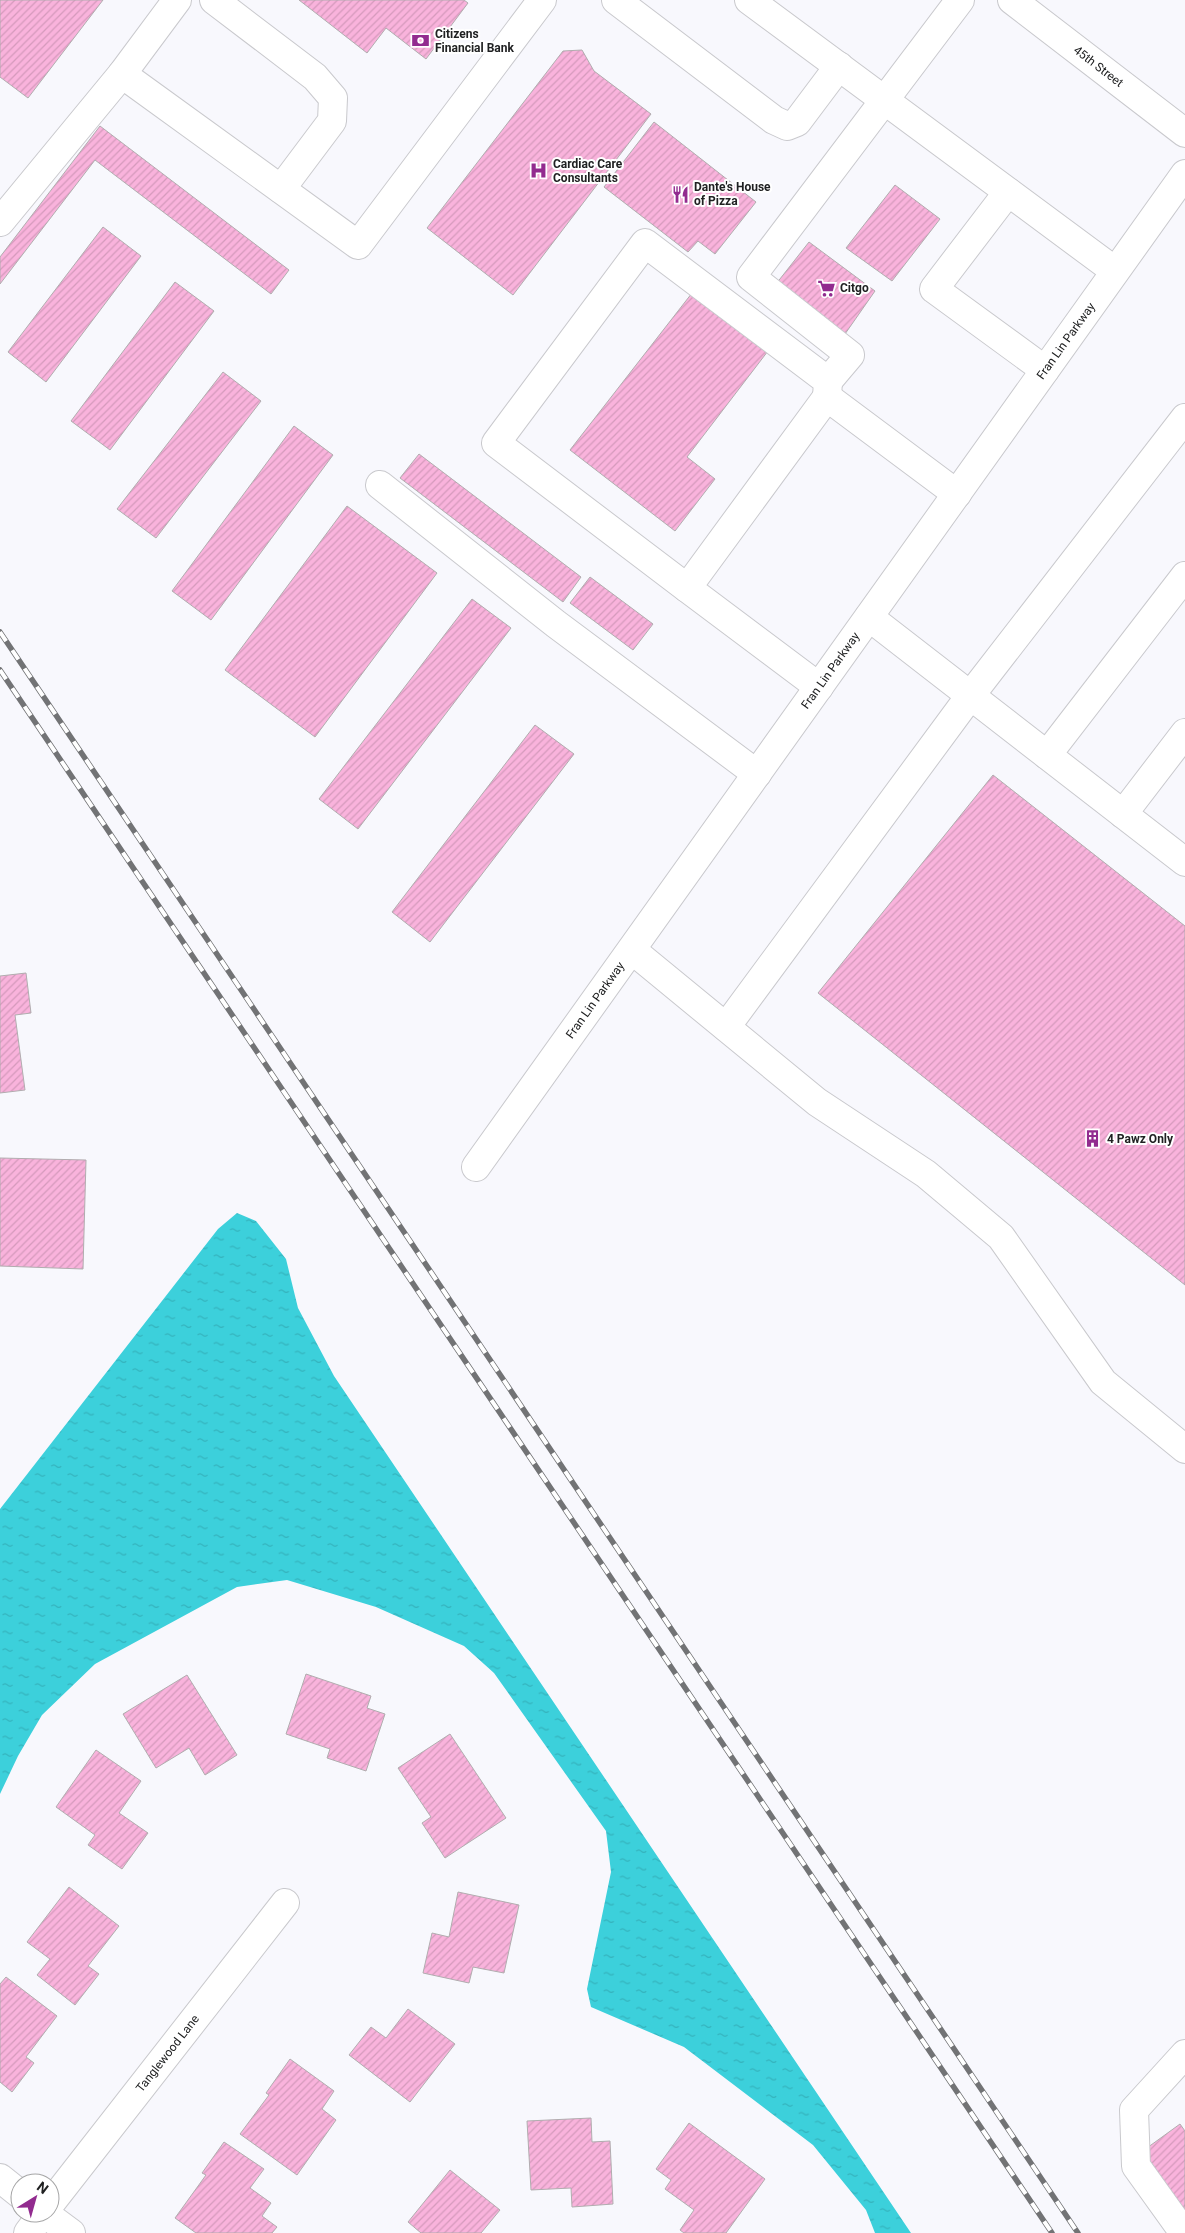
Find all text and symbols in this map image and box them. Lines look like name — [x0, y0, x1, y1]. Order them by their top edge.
place label: Citizens Financial Bank — [435, 27, 514, 55]
bank icon: Citizens Financial Bank — [411, 31, 431, 51]
street label: 45th Street — [1071, 43, 1126, 90]
place label: Cardiac Care Consultants — [553, 157, 623, 185]
hospital icon: Cardiac Care Consultants — [529, 161, 549, 181]
place label: Dante's House of Pizza — [694, 180, 771, 208]
restaurant icon: Dante's House of Pizza — [670, 184, 690, 204]
supermarket icon: Citgo — [816, 278, 836, 298]
place label: Citgo — [840, 281, 869, 295]
street label: Fran Lin Parkway — [1034, 300, 1098, 382]
street label: Fran Lin Parkway — [798, 629, 863, 712]
street label: Fran Lin Parkway — [563, 959, 627, 1041]
building icon: 4 Pawz Only — [1083, 1129, 1103, 1149]
place label: 4 Pawz Only — [1107, 1132, 1174, 1146]
street label: Tanglewood Lane — [133, 2012, 202, 2095]
north arrow — [10, 2173, 60, 2223]
text: N — [34, 2178, 52, 2197]

